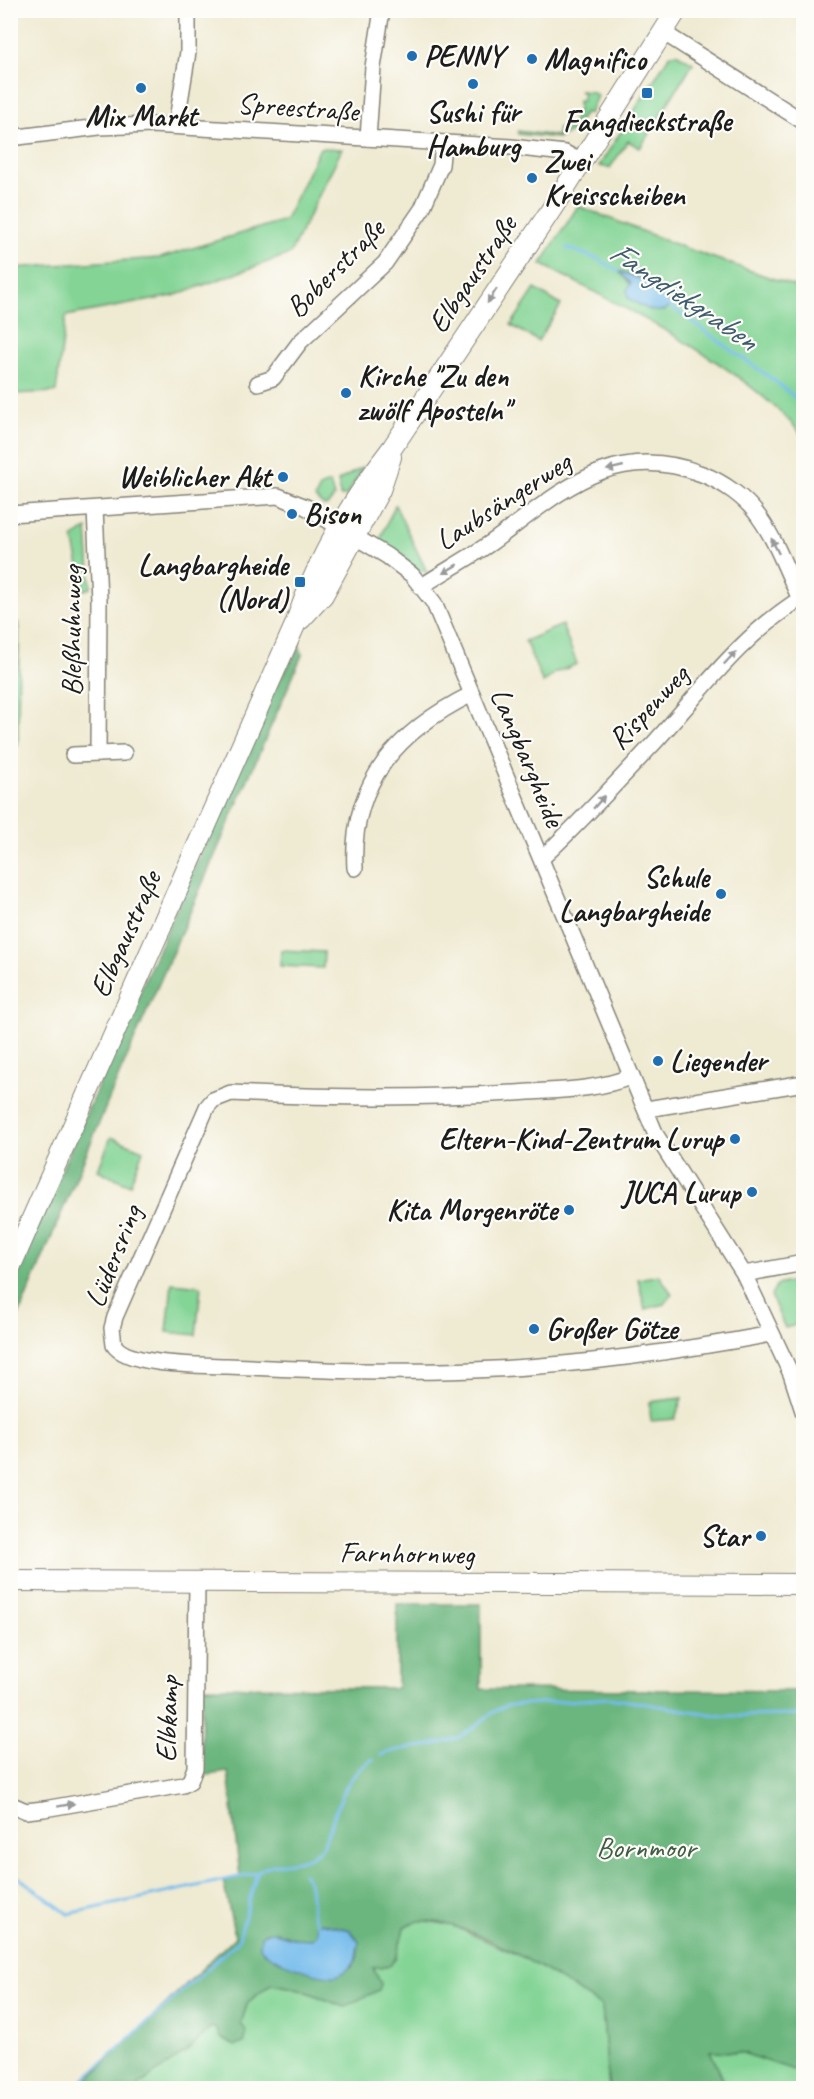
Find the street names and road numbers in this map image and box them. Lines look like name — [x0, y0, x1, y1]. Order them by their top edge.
street label: Spreestraße — [236, 84, 362, 130]
street label: Elbgaustraße — [419, 206, 526, 340]
street label: Boberstraße — [277, 209, 394, 326]
street label: Laubsängerweg — [428, 442, 580, 559]
street label: Bleßhuhnweg — [52, 563, 90, 696]
street label: Rispenweg — [599, 655, 698, 757]
street label: Langbargheide — [482, 682, 575, 834]
street label: Elbgaustraße — [80, 863, 170, 1003]
street label: Lüdersring — [75, 1197, 152, 1313]
street label: Farnhornweg — [339, 1533, 476, 1573]
street label: Elbkamp — [147, 1674, 188, 1763]

